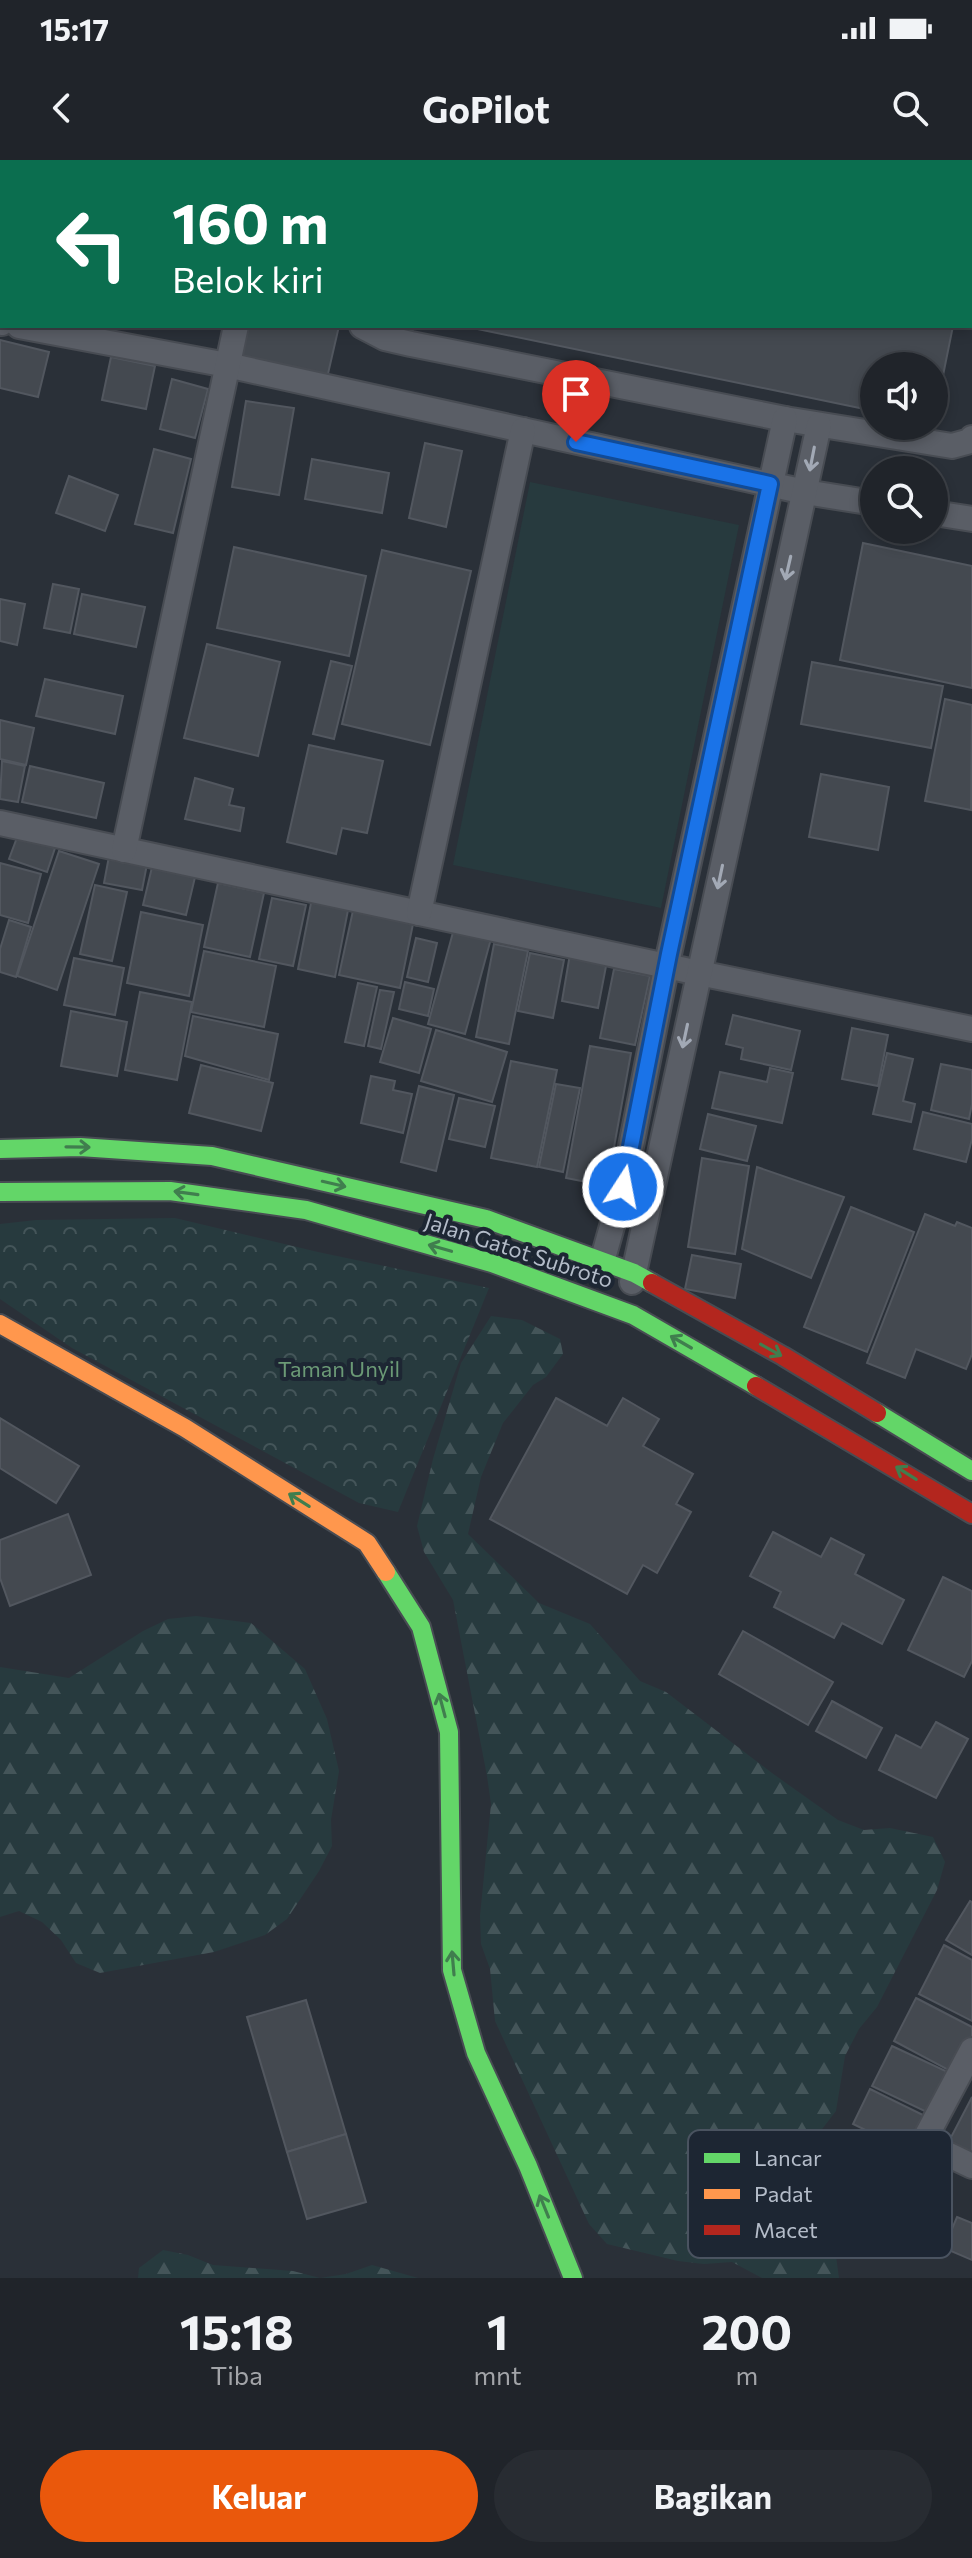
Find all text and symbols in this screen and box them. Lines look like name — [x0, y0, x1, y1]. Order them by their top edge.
text: 15:17 — [40, 10, 109, 47]
icon: back — [40, 86, 84, 130]
text: GoPilot — [422, 86, 550, 130]
icon: search — [888, 86, 932, 130]
text: 160 m — [172, 187, 329, 256]
icon: left — [40, 192, 144, 296]
text: Belok kiri — [172, 256, 324, 300]
map controls — [860, 352, 948, 544]
button: sound — [860, 352, 948, 440]
pin — [542, 360, 610, 442]
icon: arrive — [554, 372, 598, 416]
one-way arrow — [804, 445, 819, 471]
button: search — [860, 456, 948, 544]
one-way arrow — [780, 555, 795, 581]
one-way arrow — [712, 864, 727, 889]
one-way arrow — [677, 1023, 692, 1049]
one-way arrow — [64, 1139, 91, 1155]
position arrow — [581, 1145, 665, 1229]
one-way arrow — [321, 1177, 347, 1192]
one-way arrow — [174, 1185, 199, 1200]
street label: Jalan Gatot Subroto — [422, 1207, 616, 1293]
one-way arrow — [427, 1240, 453, 1255]
one-way arrow — [670, 1334, 693, 1350]
one-way arrow — [759, 1342, 783, 1358]
park label: Taman Unyil — [278, 1355, 400, 1382]
one-way arrow — [895, 1465, 918, 1481]
one-way arrow — [289, 1492, 311, 1509]
one-way arrow — [433, 1692, 448, 1718]
one-way arrow — [445, 1951, 460, 1977]
legend — [688, 2130, 952, 2258]
text: Lancar — [754, 2144, 822, 2171]
text: Padat — [754, 2180, 813, 2207]
one-way arrow — [536, 2194, 550, 2218]
text: Macet — [754, 2216, 818, 2243]
text: 15:18 — [180, 2301, 294, 2360]
text: 1 — [487, 2301, 508, 2360]
text: 200 — [701, 2301, 792, 2360]
text: Tiba — [211, 2359, 263, 2390]
text: mnt — [473, 2359, 522, 2390]
text: m — [735, 2359, 758, 2390]
button: Keluar — [40, 2450, 478, 2542]
button: Bagikan — [494, 2450, 932, 2542]

